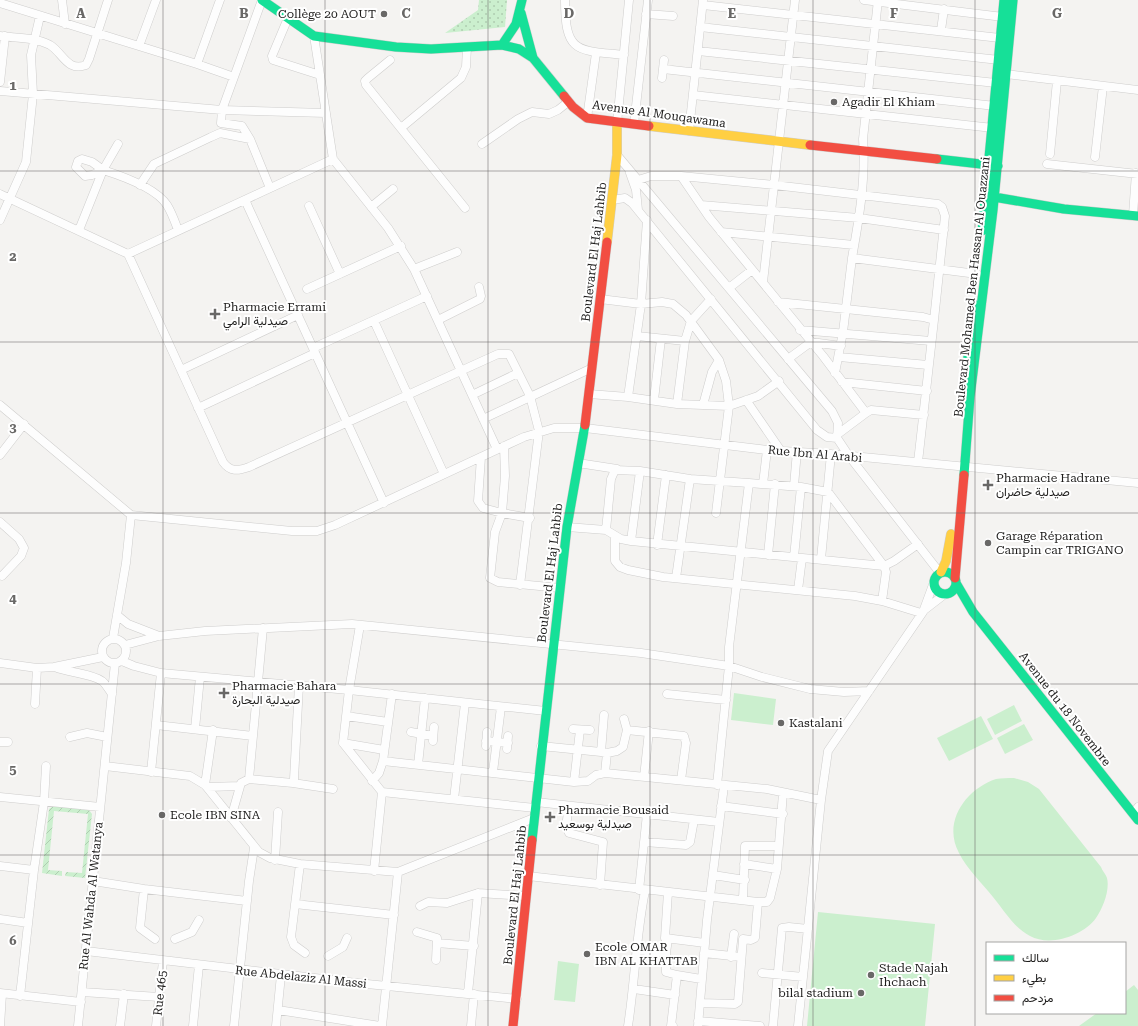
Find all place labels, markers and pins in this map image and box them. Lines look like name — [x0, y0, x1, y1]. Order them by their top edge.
place label: Collège 20 AOUT — [278, 7, 376, 21]
marker: Collège 20 AOUT — [379, 9, 389, 19]
place label: Agadir El Khiam — [842, 95, 935, 109]
marker: Agadir El Khiam — [829, 97, 839, 107]
place label: Pharmacie Errami صيدلية الرامي — [223, 300, 326, 331]
marker: Pharmacie Errami صيدلية الرامي — [210, 309, 220, 319]
place label: Pharmacie Hadrane صيدلية حاضران — [996, 471, 1110, 500]
marker: Pharmacie Hadrane صيدلية حاضران — [983, 480, 993, 490]
place label: Garage Réparation Campin car TRIGANO — [996, 529, 1123, 557]
marker: Garage Réparation Campin car TRIGANO — [983, 538, 993, 548]
place label: Pharmacie Bahara صيدلية البحارة — [232, 679, 337, 708]
marker: Pharmacie Bahara صيدلية البحارة — [219, 688, 229, 698]
place label: Kastalani — [789, 716, 843, 730]
marker: Kastalani — [776, 718, 786, 728]
place label: Pharmacie Bousaid صيدلية بوسعيد — [558, 803, 669, 832]
place label: Ecole IBN SINA — [170, 808, 261, 822]
marker: Ecole IBN SINA — [157, 810, 167, 820]
marker: Pharmacie Bousaid صيدلية بوسعيد — [545, 812, 555, 822]
place label: Ecole OMAR IBN AL KHATTAB — [595, 940, 698, 968]
marker: Ecole OMAR IBN AL KHATTAB — [582, 949, 592, 959]
place label: Stade Najah Ihchach — [879, 961, 948, 989]
marker: Stade Najah Ihchach — [866, 970, 876, 980]
place label: bilal stadium — [778, 986, 853, 1000]
marker: bilal stadium — [856, 988, 866, 998]

